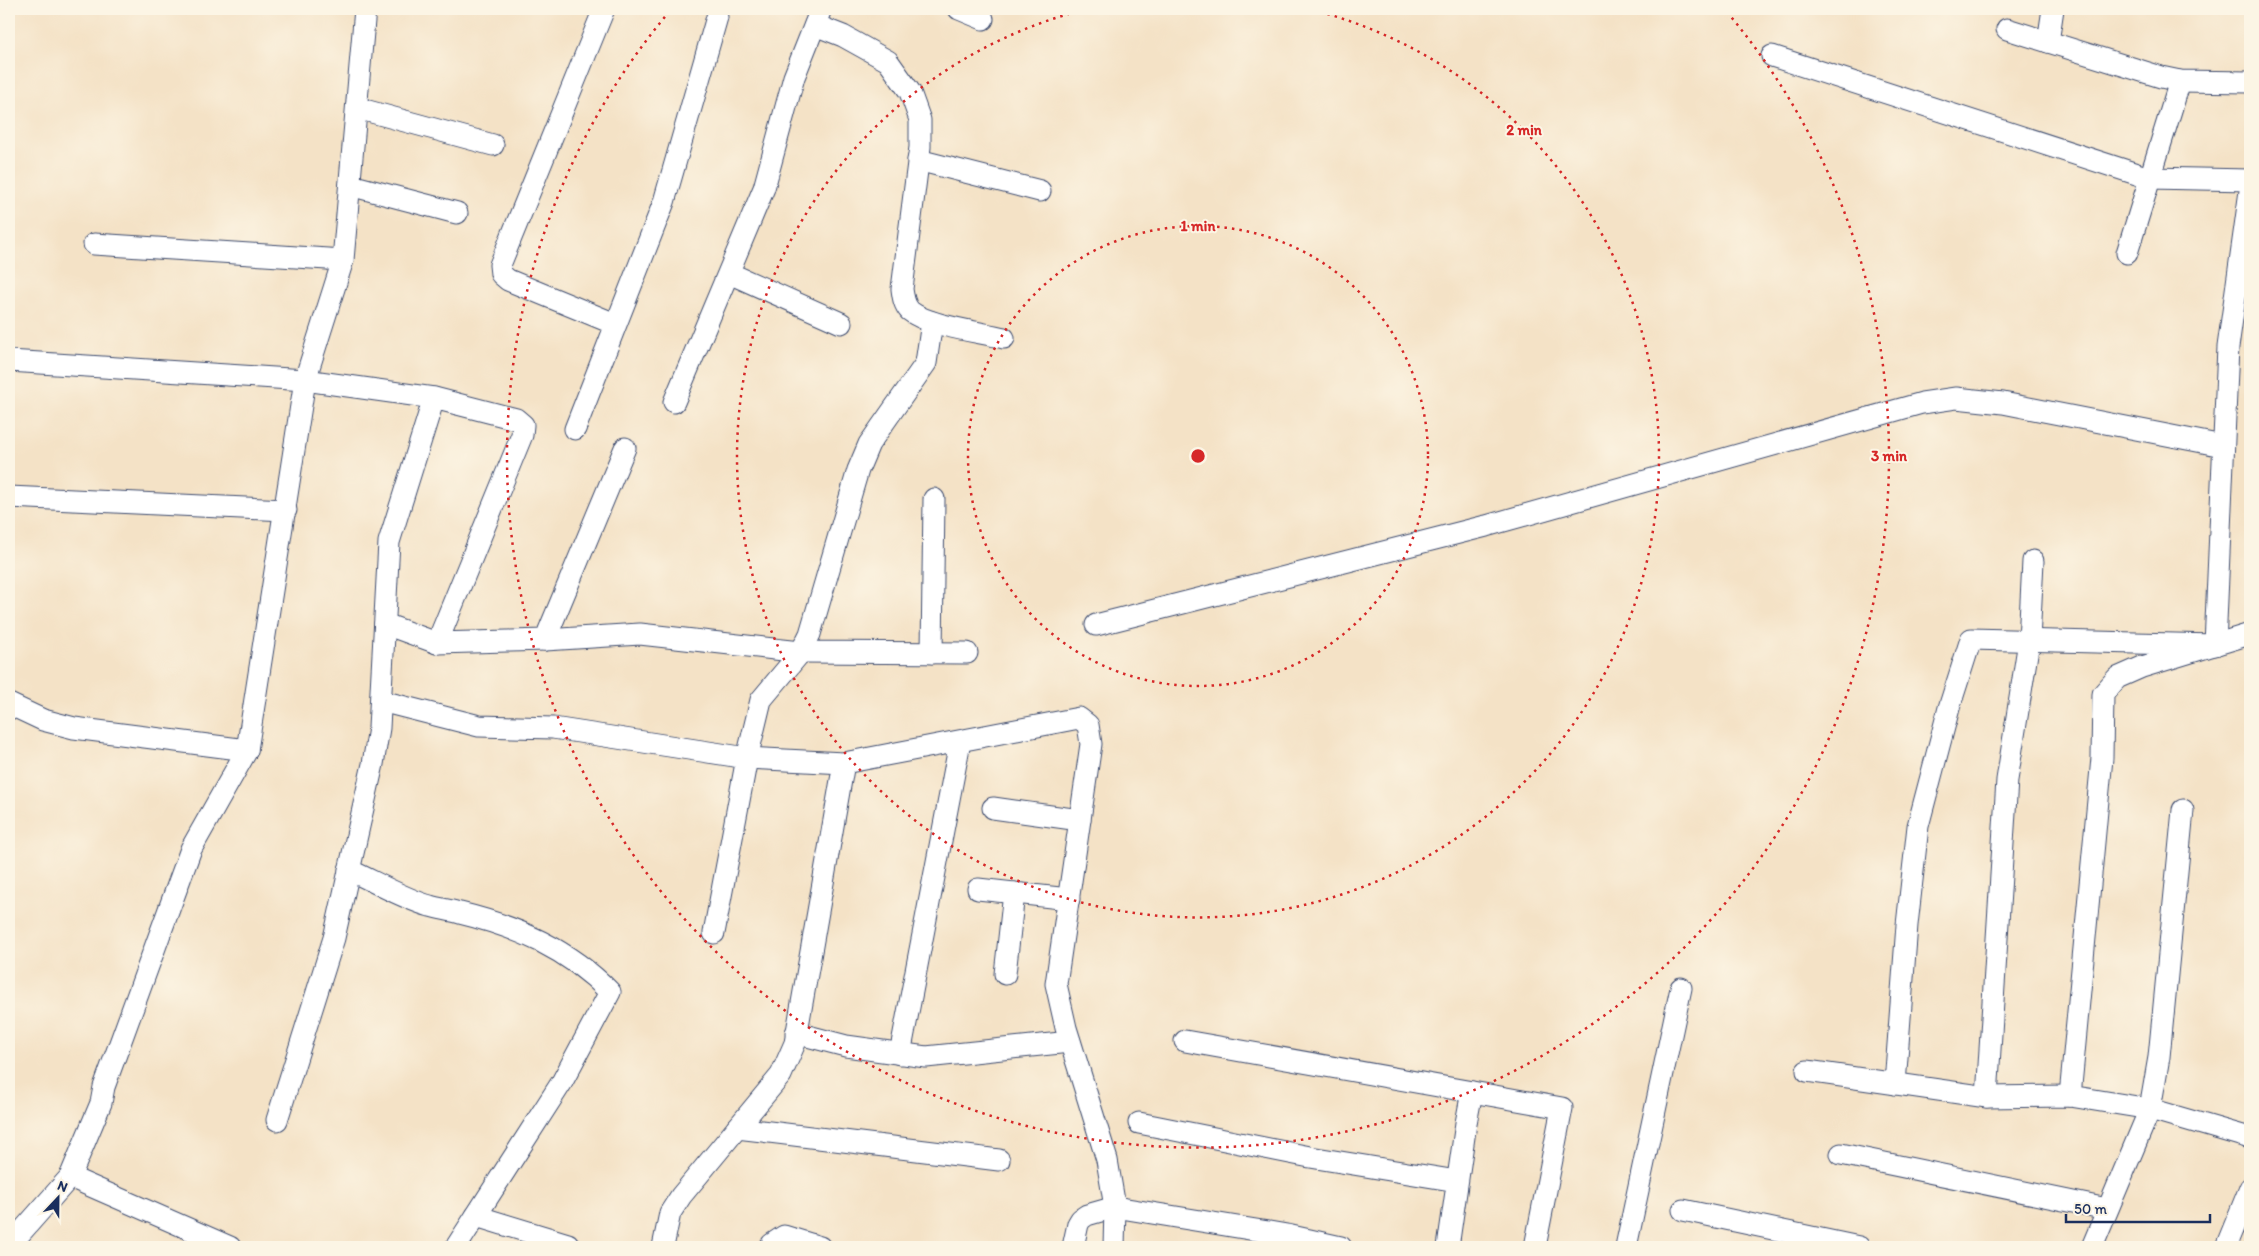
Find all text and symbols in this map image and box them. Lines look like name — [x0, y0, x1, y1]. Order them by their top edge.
text: 2 min — [1506, 121, 1543, 139]
text: 1 min — [1181, 217, 1216, 235]
centre of rings — [1189, 447, 1207, 465]
text: 3 min — [1871, 447, 1908, 465]
north arrow — [32, 1174, 82, 1224]
text: N — [55, 1177, 70, 1196]
scale bar — [2066, 1191, 2210, 1223]
text: 50 m — [2074, 1200, 2107, 1218]

